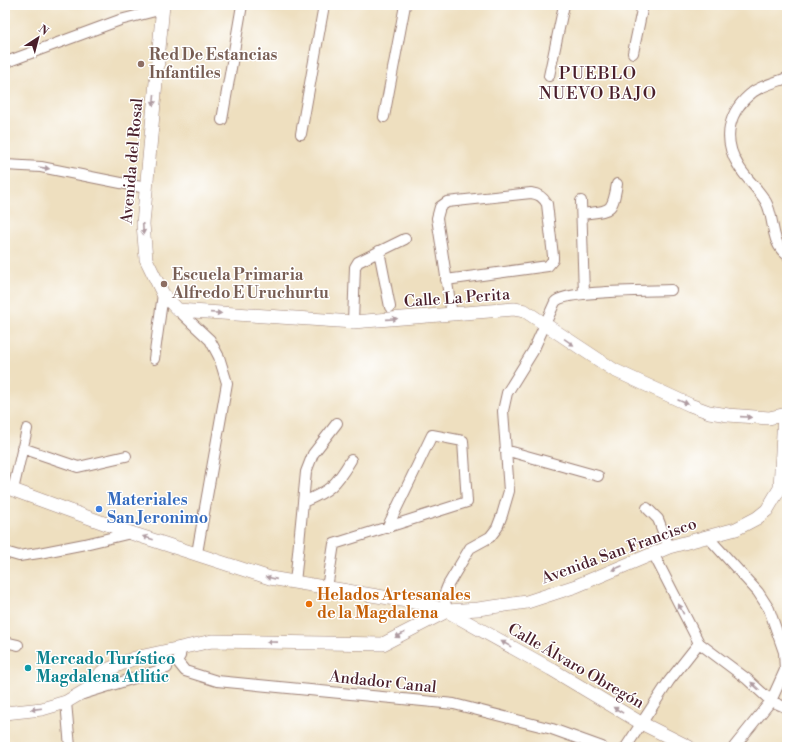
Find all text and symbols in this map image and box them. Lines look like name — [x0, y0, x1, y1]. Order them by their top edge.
north arrow — [18, 18, 58, 58]
text: N — [36, 22, 51, 39]
place label: Red De Estancias Infantiles — [149, 45, 278, 83]
marker: Red De Estancias Infantiles — [136, 59, 146, 69]
district label: PUEBLO NUEVO BAJO — [539, 63, 657, 105]
one-way arrow — [151, 94, 158, 106]
street label: Avenida del Rosal — [116, 97, 147, 226]
one-way arrow — [38, 165, 50, 171]
one-way arrow — [140, 223, 147, 235]
place label: Escuela Primaria Alfredo E Uruchurtu — [171, 265, 329, 303]
marker: Escuela Primaria Alfredo E Uruchurtu — [159, 279, 169, 289]
street label: Calle La Perita — [403, 284, 512, 312]
one-way arrow — [210, 309, 222, 316]
one-way arrow — [386, 316, 398, 323]
one-way arrow — [563, 338, 574, 345]
one-way arrow — [678, 400, 690, 406]
one-way arrow — [740, 413, 752, 420]
place label: Materiales San Jeronimo — [107, 490, 208, 528]
marker: Materiales San Jeronimo — [94, 504, 104, 514]
street label: Avenida San Francisco — [538, 514, 699, 589]
one-way arrow — [141, 535, 153, 541]
one-way arrow — [611, 566, 623, 572]
one-way arrow — [265, 575, 277, 581]
place label: Helados Artesanales de la Magdalena — [317, 585, 471, 623]
marker: Helados Artesanales de la Magdalena — [304, 599, 314, 609]
one-way arrow — [678, 603, 685, 614]
street label: Calle Álvaro Obregón — [504, 617, 649, 713]
one-way arrow — [394, 632, 406, 638]
one-way arrow — [265, 639, 278, 645]
one-way arrow — [500, 640, 512, 647]
place label: Mercado Turístico Magdalena Atlitic — [36, 649, 175, 687]
marker: Mercado Turístico Magdalena Atlitic — [23, 663, 33, 673]
street label: Andador Canal — [328, 666, 438, 698]
one-way arrow — [750, 682, 760, 691]
one-way arrow — [30, 706, 42, 713]
one-way arrow — [612, 706, 624, 713]

